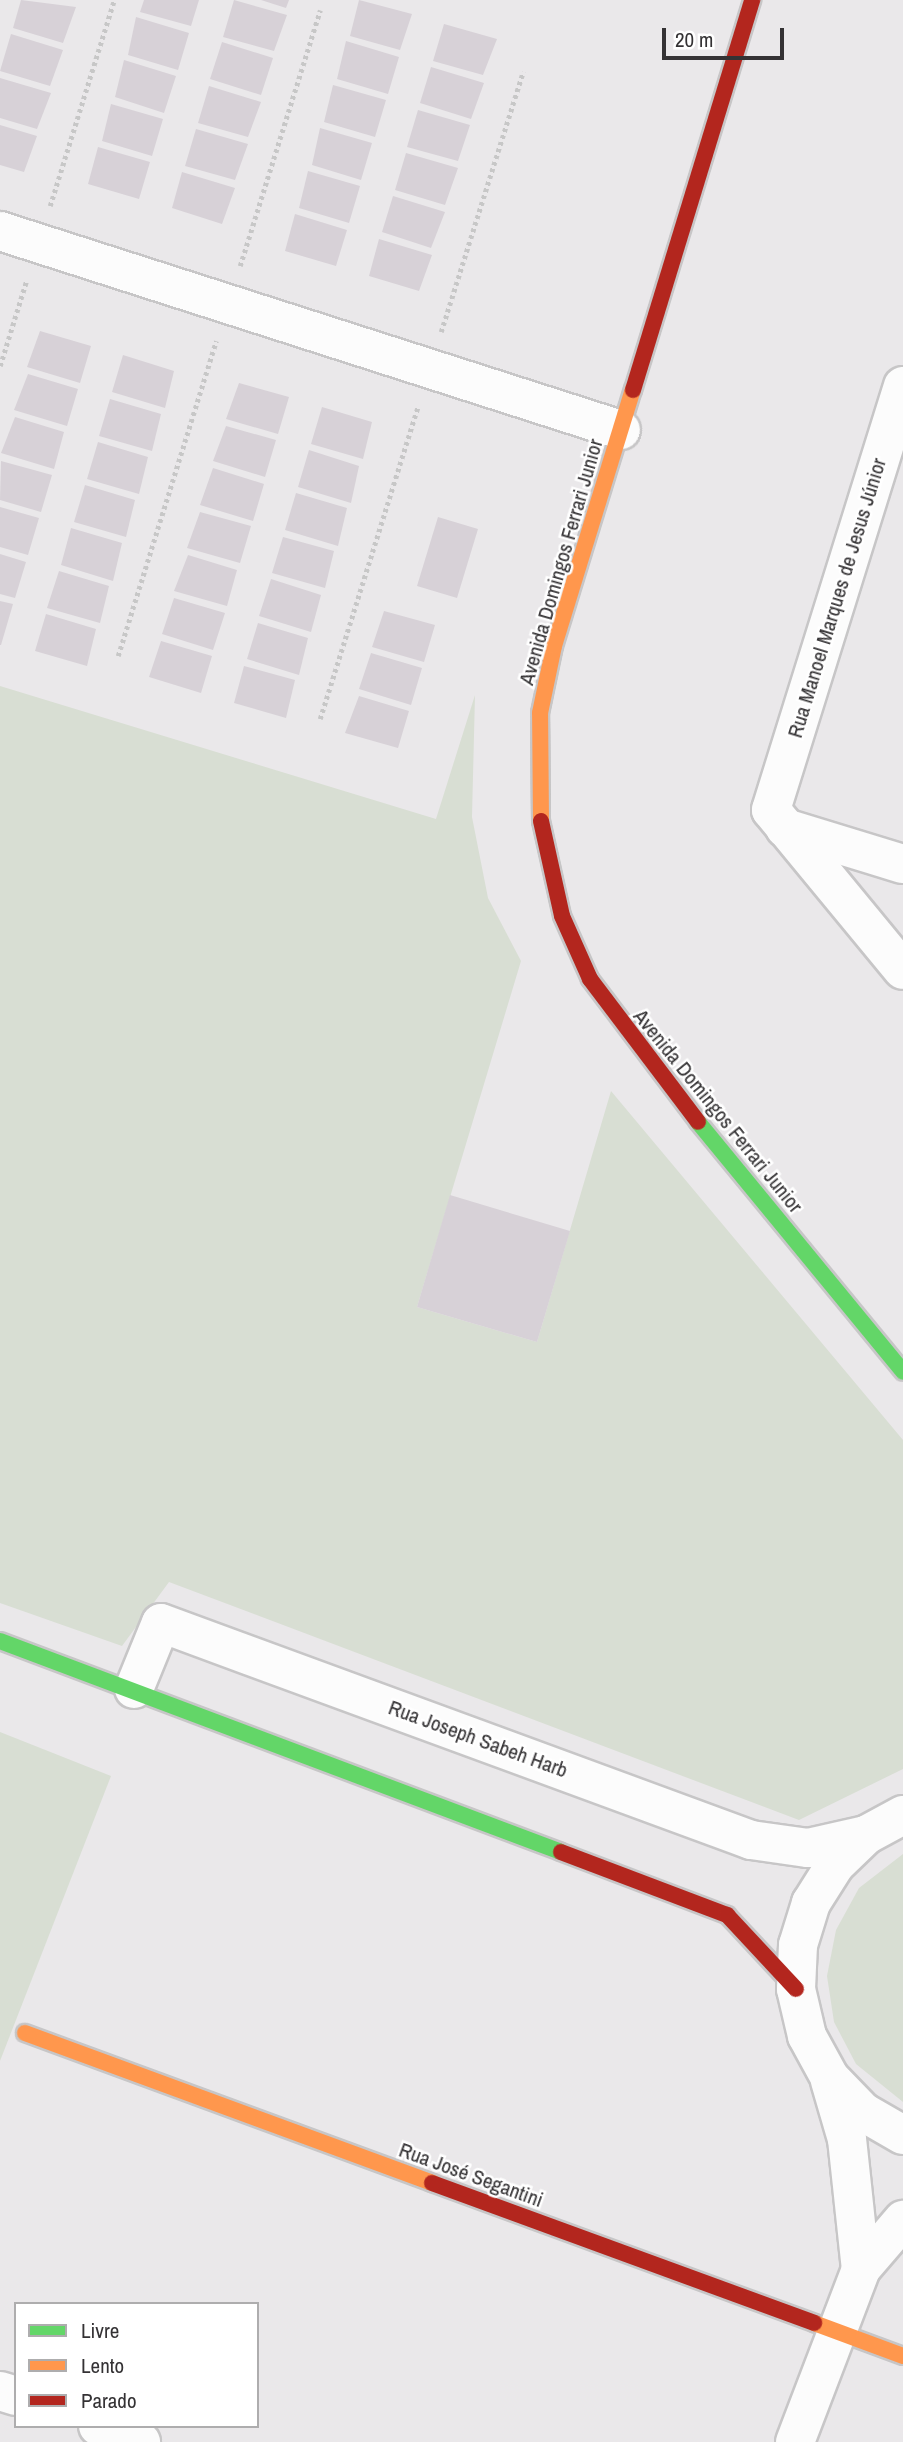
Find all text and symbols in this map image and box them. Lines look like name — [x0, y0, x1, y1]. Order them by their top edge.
scale bar — [665, 14, 788, 58]
text: 20 m — [675, 25, 713, 54]
street label: Avenida Domingos Ferrari Junior — [514, 436, 608, 688]
street label: Rua Manoel Marques de Jesus Júnior — [782, 455, 892, 741]
street label: Avenida Domingos Ferrari Junior — [628, 1004, 808, 1218]
street label: Rua Joseph Sabeh Harb — [385, 1695, 571, 1783]
street label: Rua José Segantini — [396, 2137, 546, 2213]
legend — [14, 2302, 259, 2428]
text: Livre — [81, 2316, 119, 2345]
text: Lento — [81, 2351, 124, 2380]
text: Parado — [81, 2386, 137, 2415]

